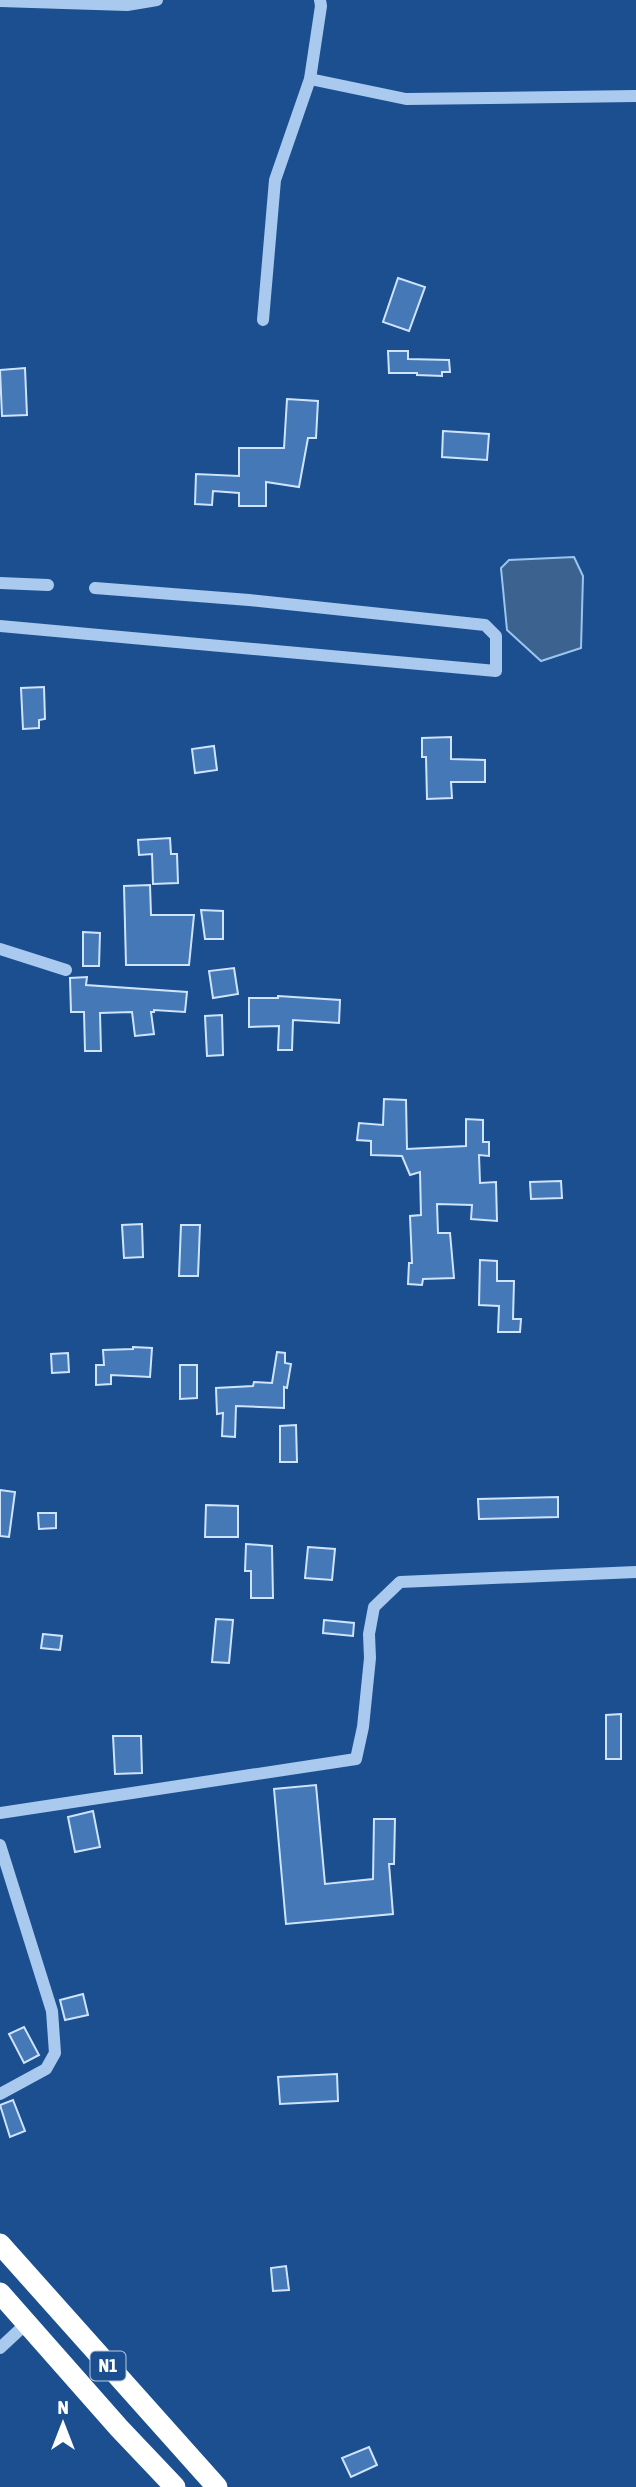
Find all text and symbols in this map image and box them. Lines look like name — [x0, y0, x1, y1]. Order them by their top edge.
road number: N1 — [90, 2352, 126, 2380]
north arrow — [28, 2389, 98, 2459]
text: N — [57, 2396, 69, 2418]

